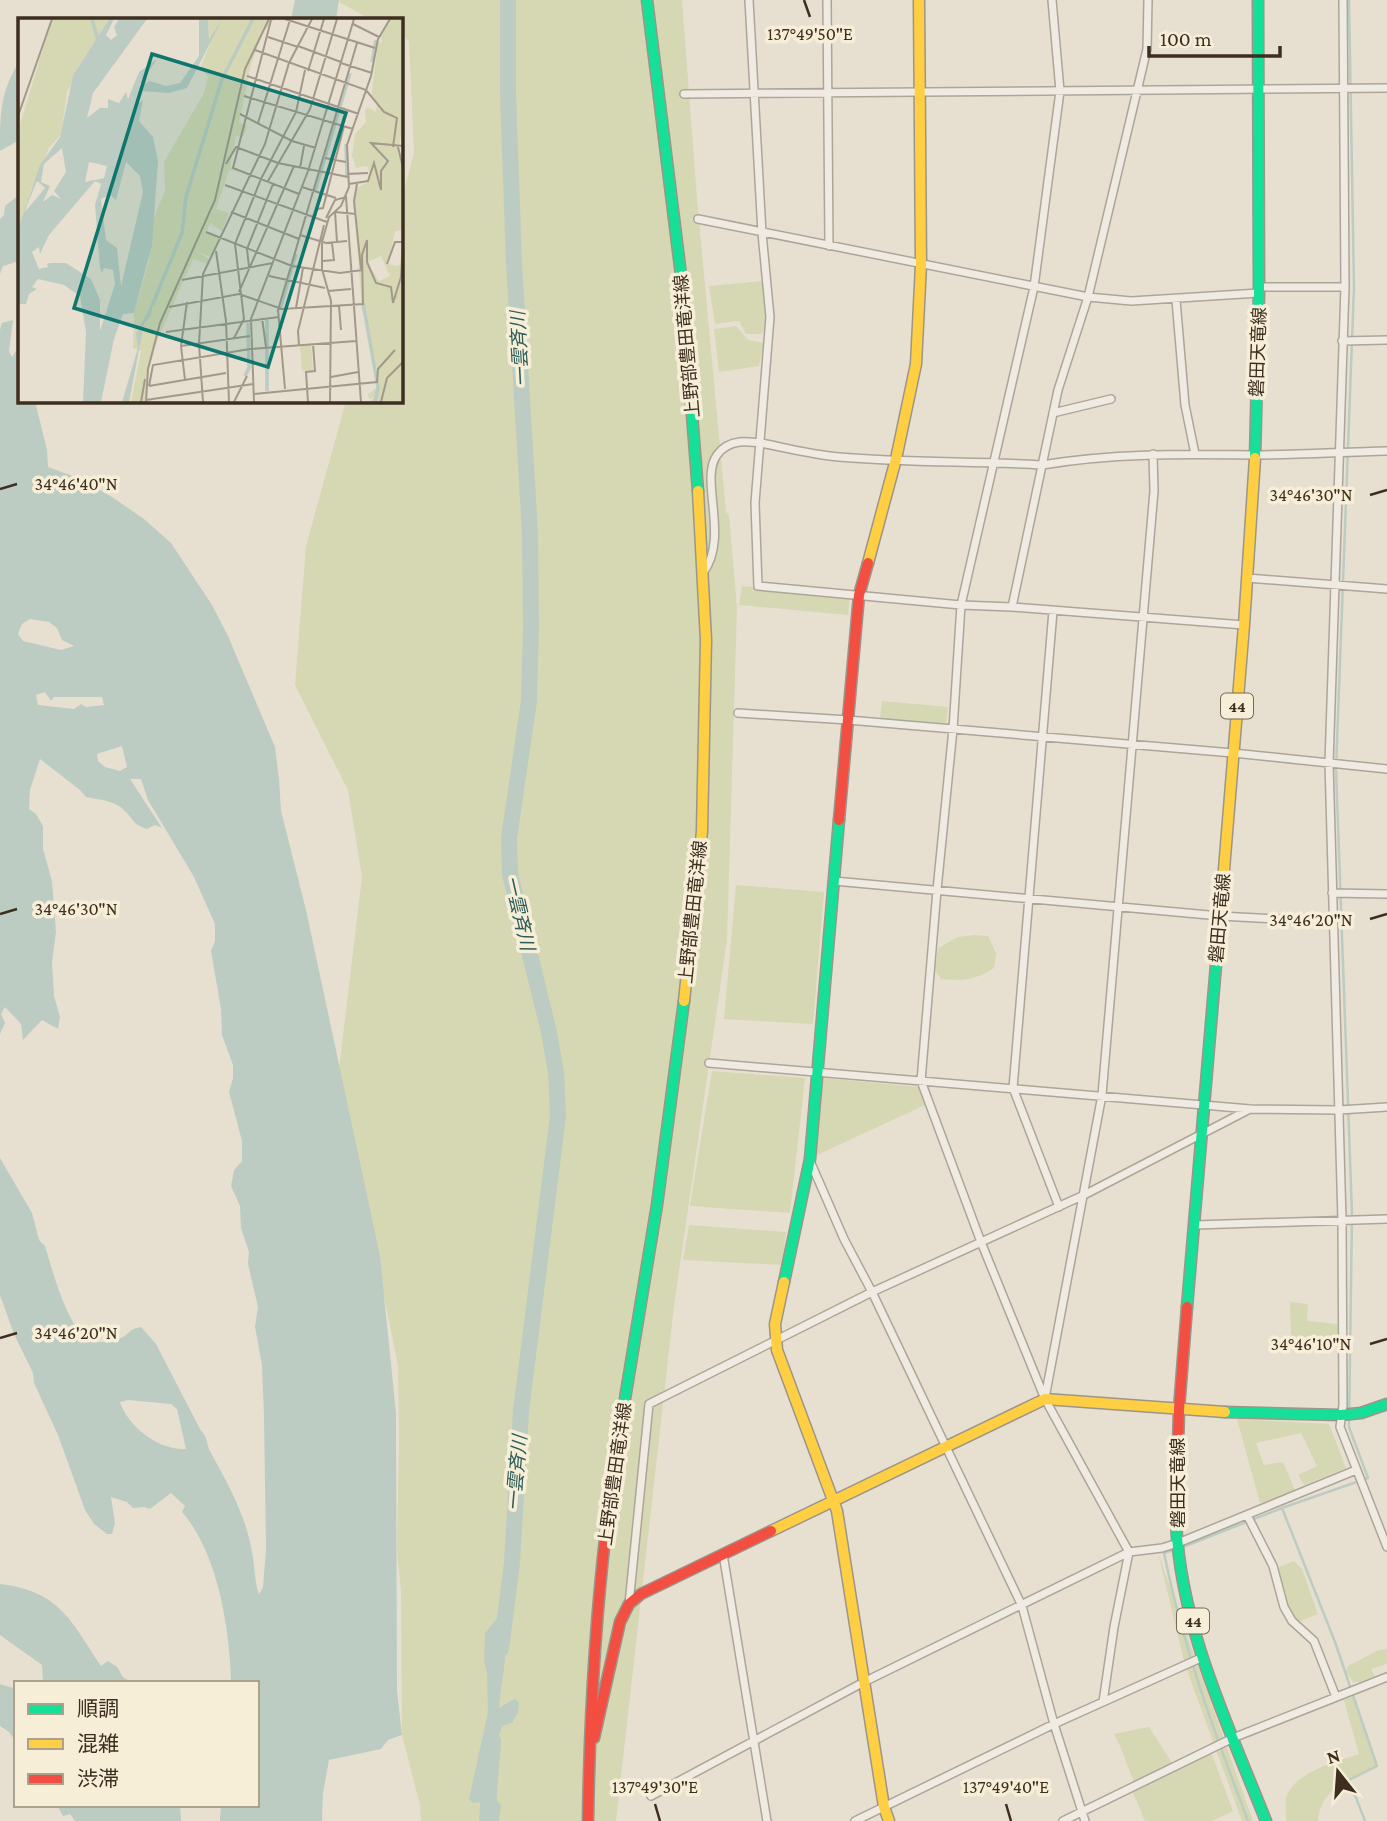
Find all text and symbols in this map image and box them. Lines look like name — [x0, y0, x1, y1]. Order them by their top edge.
scale bar — [1149, 14, 1280, 58]
inset map — [18, 18, 402, 402]
text: 137°49'50"E — [767, 24, 853, 44]
text: 100 m — [1160, 27, 1212, 51]
street label: 上野部豊田竜洋線 — [671, 273, 703, 419]
street label: 磐田天竜線 — [1246, 307, 1270, 397]
water label: 一雲斉川 — [507, 308, 532, 387]
text: 34°46'40"N — [34, 474, 118, 494]
text: 34°46'30"N — [1270, 485, 1353, 505]
road number: 44 — [1221, 694, 1253, 719]
street label: 上野部豊田竜洋線 — [676, 839, 710, 985]
street label: 磐田天竜線 — [1206, 872, 1234, 964]
water label: 一雲斉川 — [501, 874, 539, 954]
text: 34°46'30"N — [35, 899, 118, 919]
text: 34°46'20"N — [1269, 910, 1353, 930]
text: 34°46'20"N — [34, 1323, 118, 1343]
text: 34°46'10"N — [1271, 1334, 1352, 1354]
street label: 上野部豊田竜洋線 — [595, 1401, 635, 1547]
water label: 一雲斉川 — [503, 1432, 530, 1512]
street label: 磐田天竜線 — [1168, 1438, 1188, 1528]
road number: 44 — [1177, 1609, 1209, 1634]
legend — [14, 1681, 259, 1807]
text: 順調 — [77, 1697, 119, 1721]
text: 混雑 — [77, 1732, 119, 1756]
north arrow — [1303, 1737, 1373, 1807]
text: N — [1324, 1744, 1342, 1768]
text: 渋滞 — [77, 1767, 119, 1791]
text: 137°49'30"E — [612, 1777, 698, 1797]
text: 137°49'40"E — [963, 1777, 1049, 1797]

